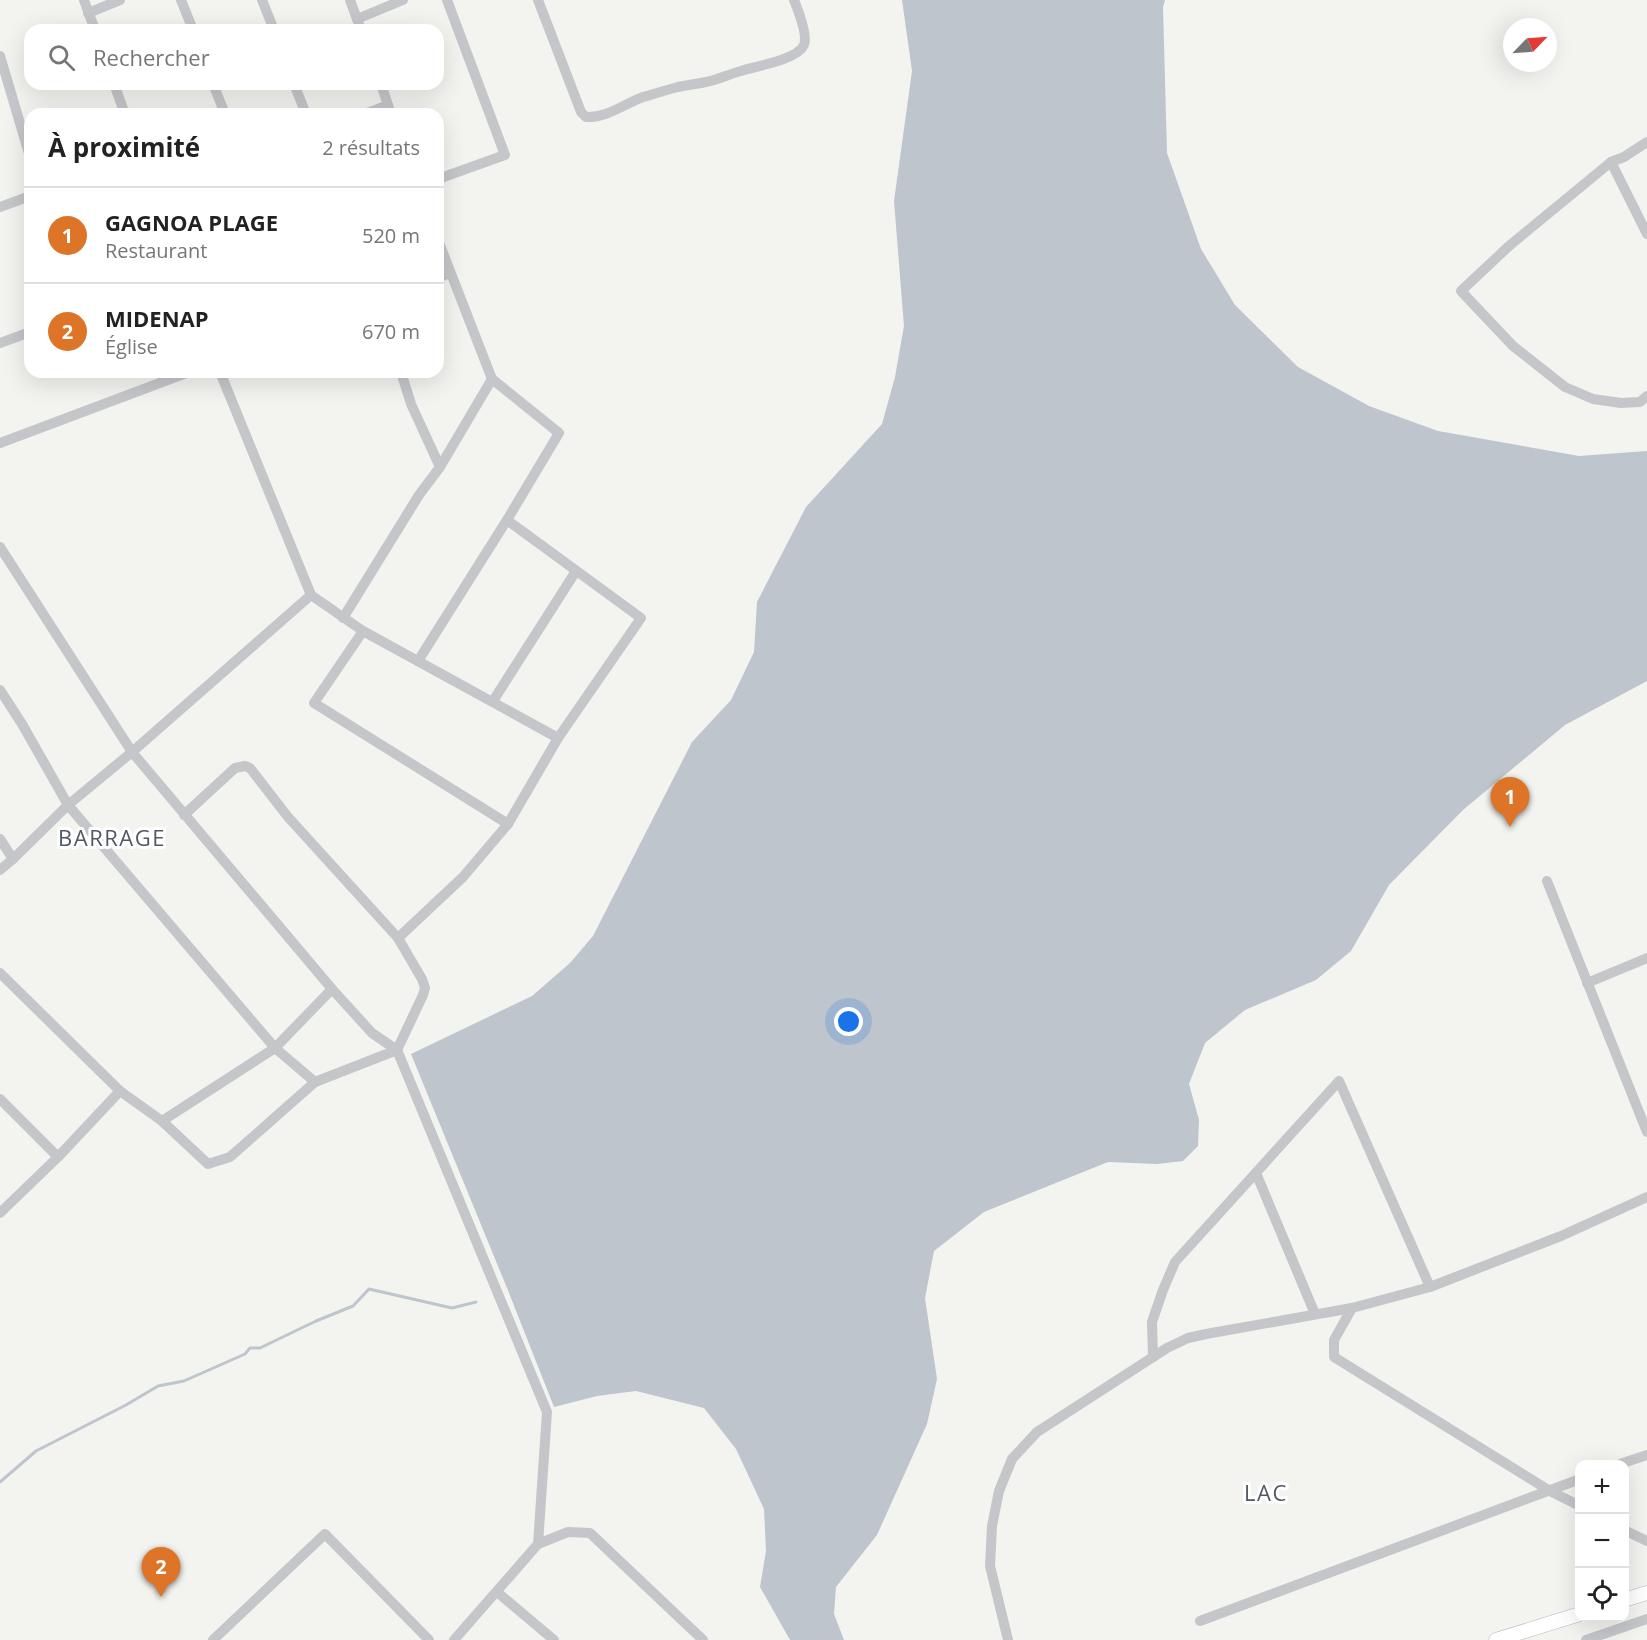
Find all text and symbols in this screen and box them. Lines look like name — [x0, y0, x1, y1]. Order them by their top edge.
north arrow — [1503, 18, 1557, 72]
search box — [24, 24, 444, 90]
icon: search — [45, 41, 78, 74]
text: Rechercher — [93, 42, 210, 72]
text: À proximité — [48, 129, 200, 165]
text: 2 résultats — [322, 134, 420, 161]
text: GAGNOA PLAGE — [105, 207, 278, 237]
text: 1 — [62, 222, 73, 249]
text: 520 m — [362, 222, 420, 249]
text: Restaurant — [105, 237, 207, 264]
text: MIDENAP — [105, 303, 209, 333]
text: 2 — [62, 318, 73, 345]
text: 670 m — [362, 318, 420, 345]
text: Église — [105, 333, 158, 360]
pin: 1 — [1490, 778, 1530, 827]
district label: BARRAGE — [58, 822, 166, 852]
your location — [834, 1007, 863, 1036]
map controls — [1575, 1460, 1629, 1622]
button: + — [1575, 1460, 1629, 1514]
district label: LAC — [1244, 1477, 1288, 1507]
button: − — [1575, 1514, 1629, 1568]
pin: 2 — [142, 1548, 180, 1597]
button: locate — [1575, 1568, 1629, 1622]

